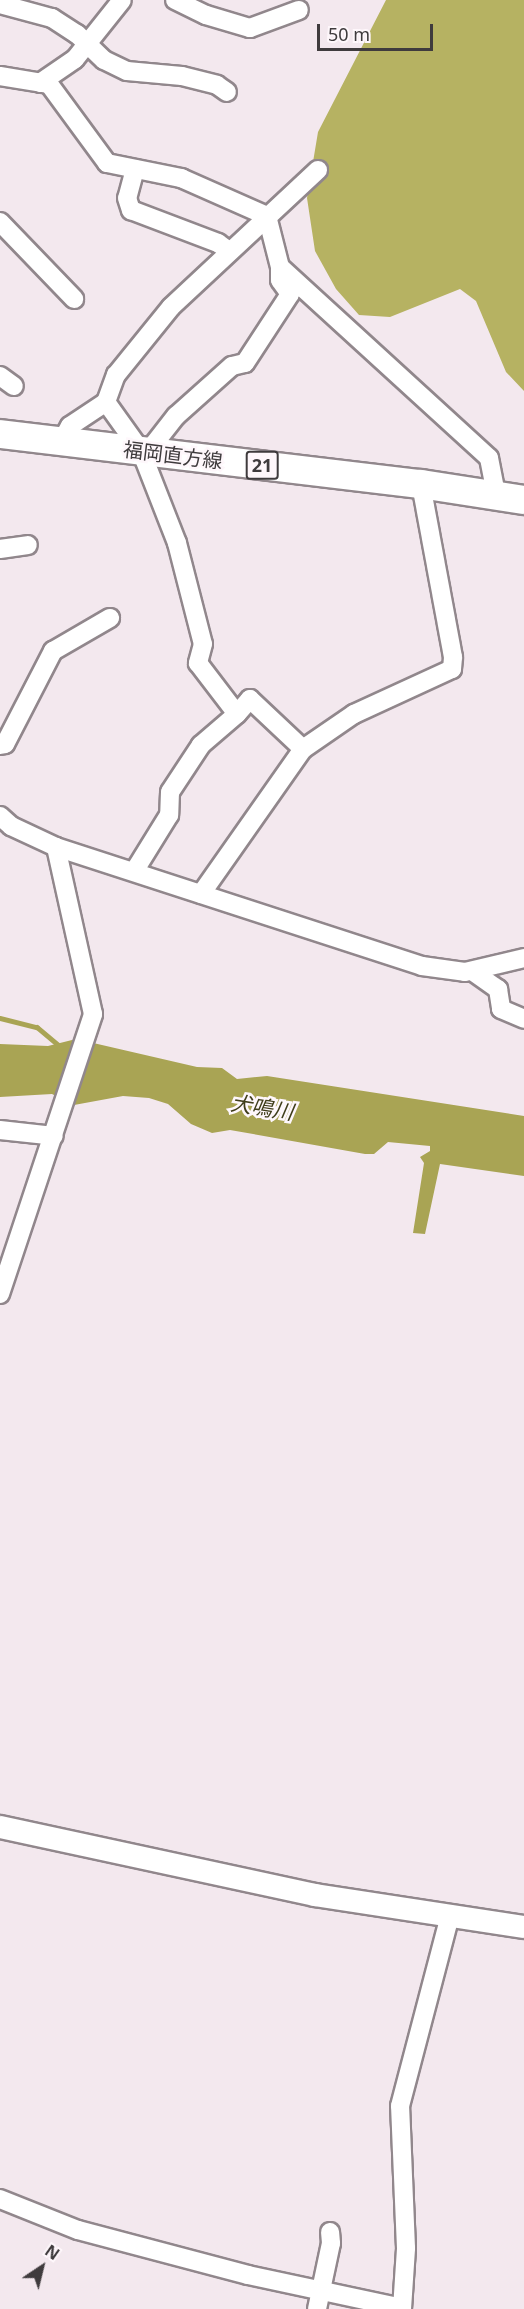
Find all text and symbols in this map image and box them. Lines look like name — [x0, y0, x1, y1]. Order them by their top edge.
scale bar — [320, 12, 436, 50]
text: 50 m — [328, 22, 370, 46]
street label: 福岡直方線 — [122, 437, 224, 473]
road number: 21 — [246, 450, 278, 480]
water label: 犬鳴川 — [229, 1090, 295, 1124]
north arrow — [12, 2237, 72, 2297]
text: N — [41, 2240, 64, 2265]

